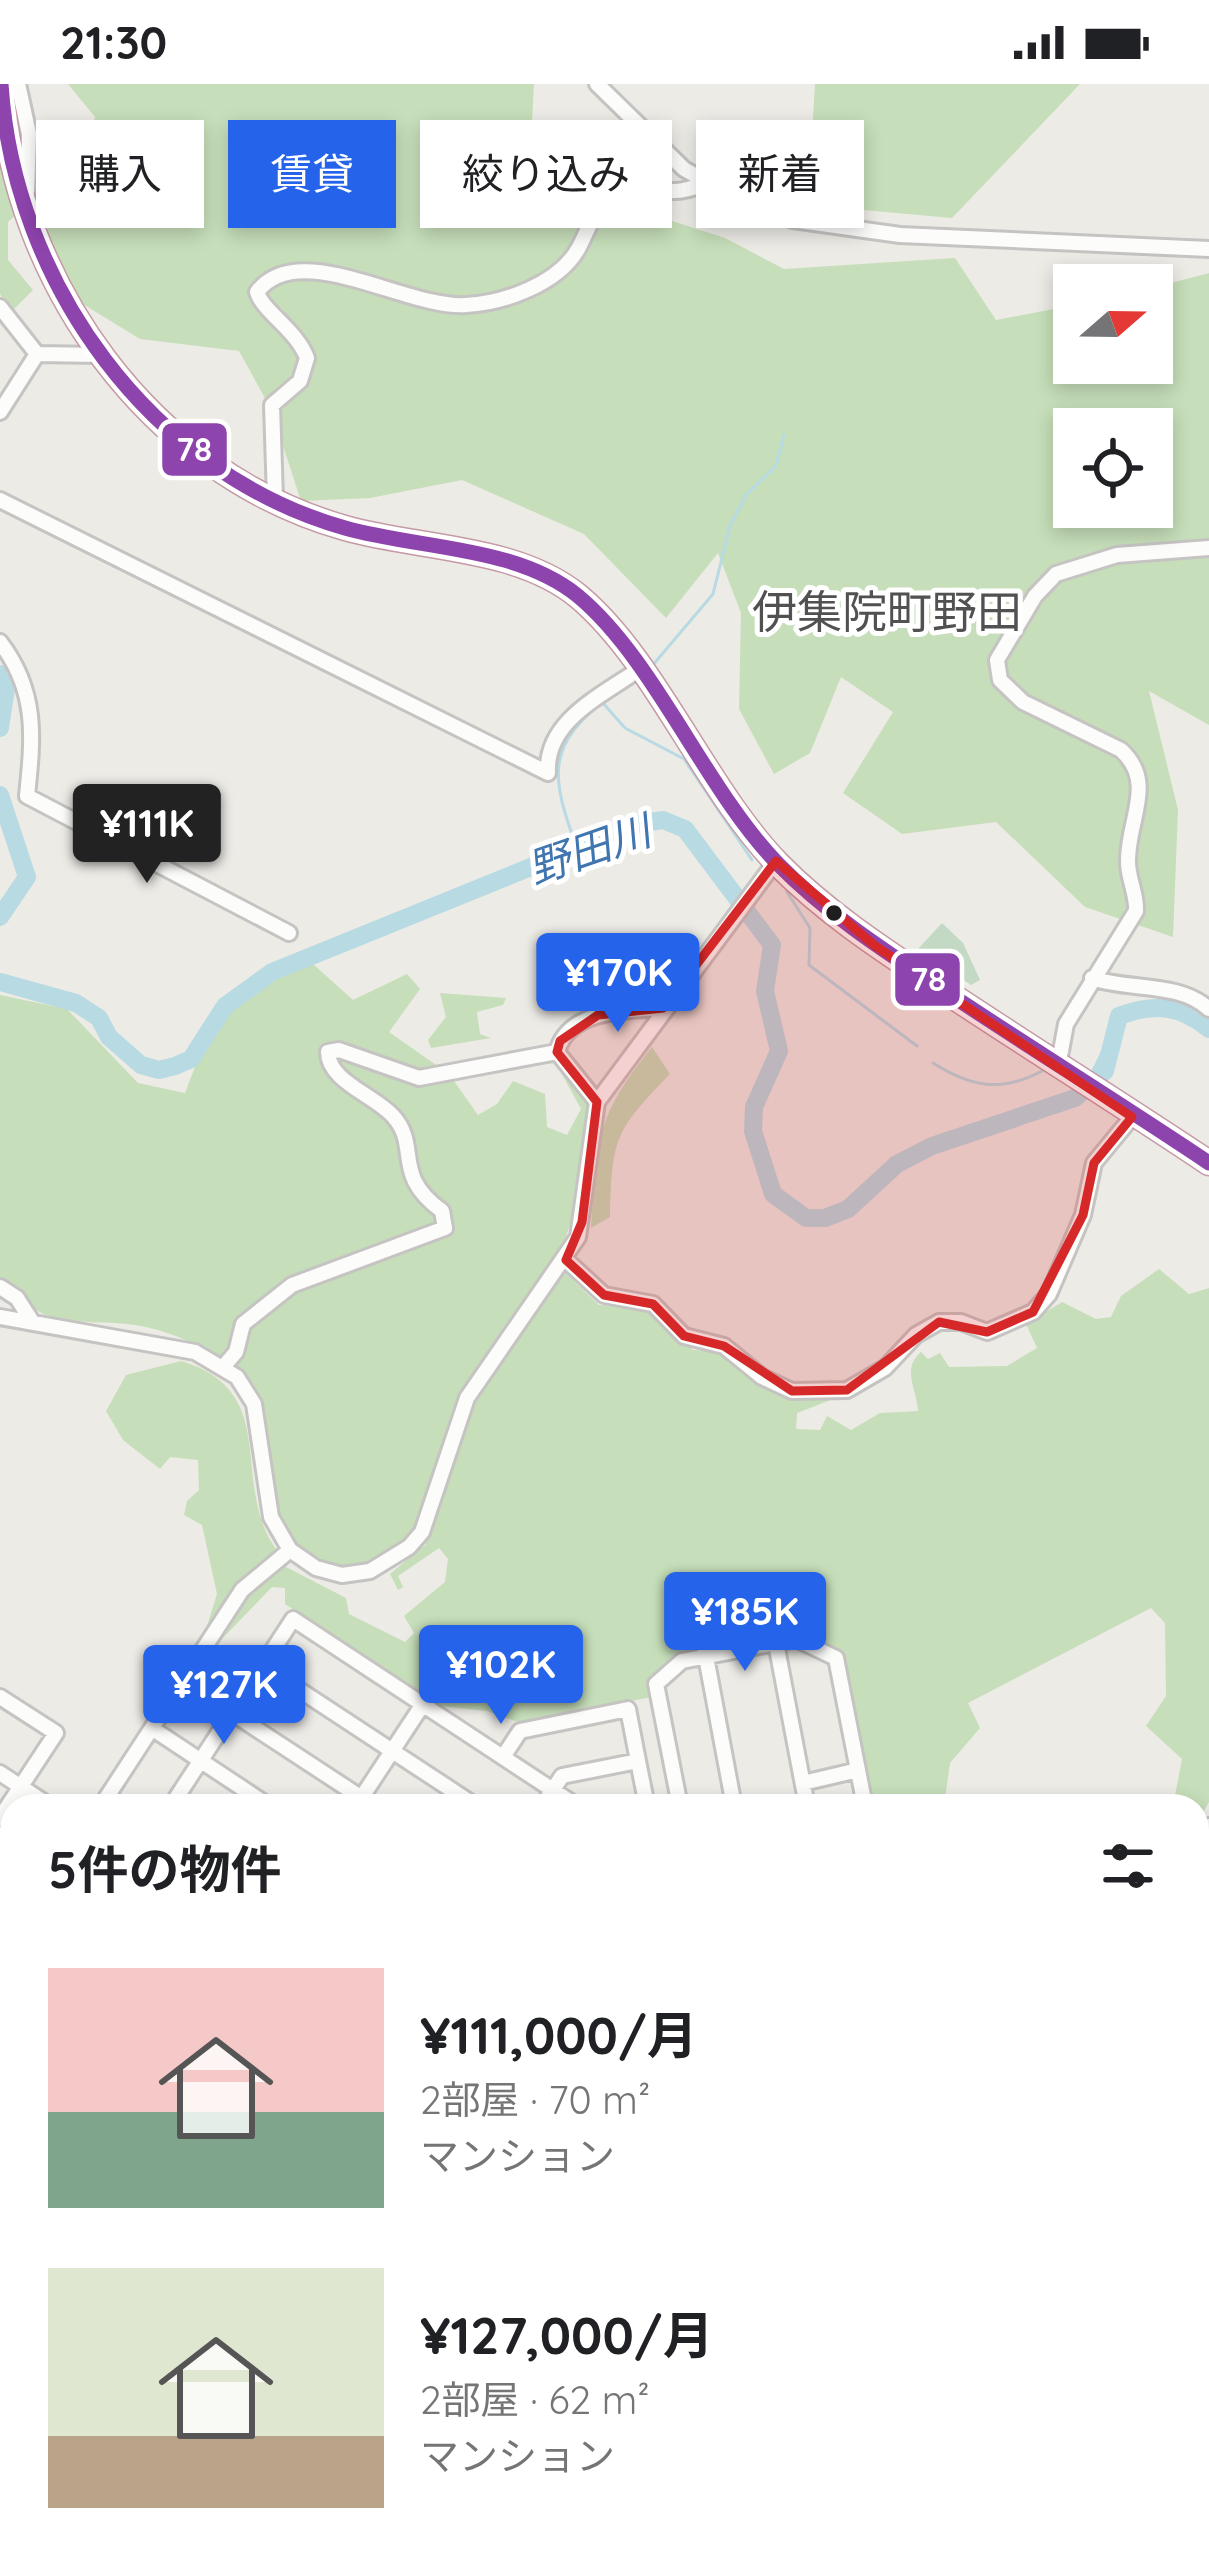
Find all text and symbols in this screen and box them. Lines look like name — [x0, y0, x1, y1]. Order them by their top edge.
text: 21:30 — [60, 14, 167, 70]
chip: 購入 — [36, 120, 204, 228]
chip: 賃貸 — [228, 120, 396, 228]
chip: 絞り込み — [420, 120, 672, 228]
chip: 新着 — [696, 120, 864, 228]
north arrow — [1053, 264, 1173, 384]
map controls — [1053, 264, 1173, 528]
button: locate — [1053, 408, 1173, 528]
line badge: 78 — [160, 421, 229, 478]
text: 78 — [176, 428, 212, 469]
district label: 伊集院町野田 — [752, 583, 1022, 639]
pin: ¥111K — [63, 784, 231, 886]
text: ¥111K — [100, 798, 194, 847]
water label: 野田川 — [521, 802, 661, 895]
unlabelled marker — [823, 902, 845, 924]
pin: ¥170K — [534, 933, 702, 1035]
text: ¥170K — [563, 947, 673, 996]
line badge: 78 — [893, 951, 962, 1008]
text: 78 — [910, 958, 946, 999]
pin: ¥185K — [661, 1572, 829, 1674]
text: ¥185K — [691, 1586, 799, 1635]
pin: ¥102K — [417, 1625, 585, 1727]
text: ¥102K — [446, 1639, 556, 1688]
pin: ¥127K — [140, 1645, 308, 1747]
text: ¥127K — [170, 1659, 278, 1708]
icon: filters — [1095, 1833, 1161, 1899]
text: 5件の物件 — [48, 1837, 281, 1901]
text: ¥111,000/月 — [420, 2003, 698, 2067]
icon: home — [144, 2016, 288, 2160]
text: 2部屋 · 70 m² — [420, 2075, 650, 2124]
text: マンション — [420, 2131, 615, 2180]
text: ¥127,000/月 — [420, 2303, 714, 2367]
icon: home — [144, 2316, 288, 2460]
text: 2部屋 · 62 m² — [420, 2375, 650, 2424]
text: マンション — [420, 2431, 615, 2480]

